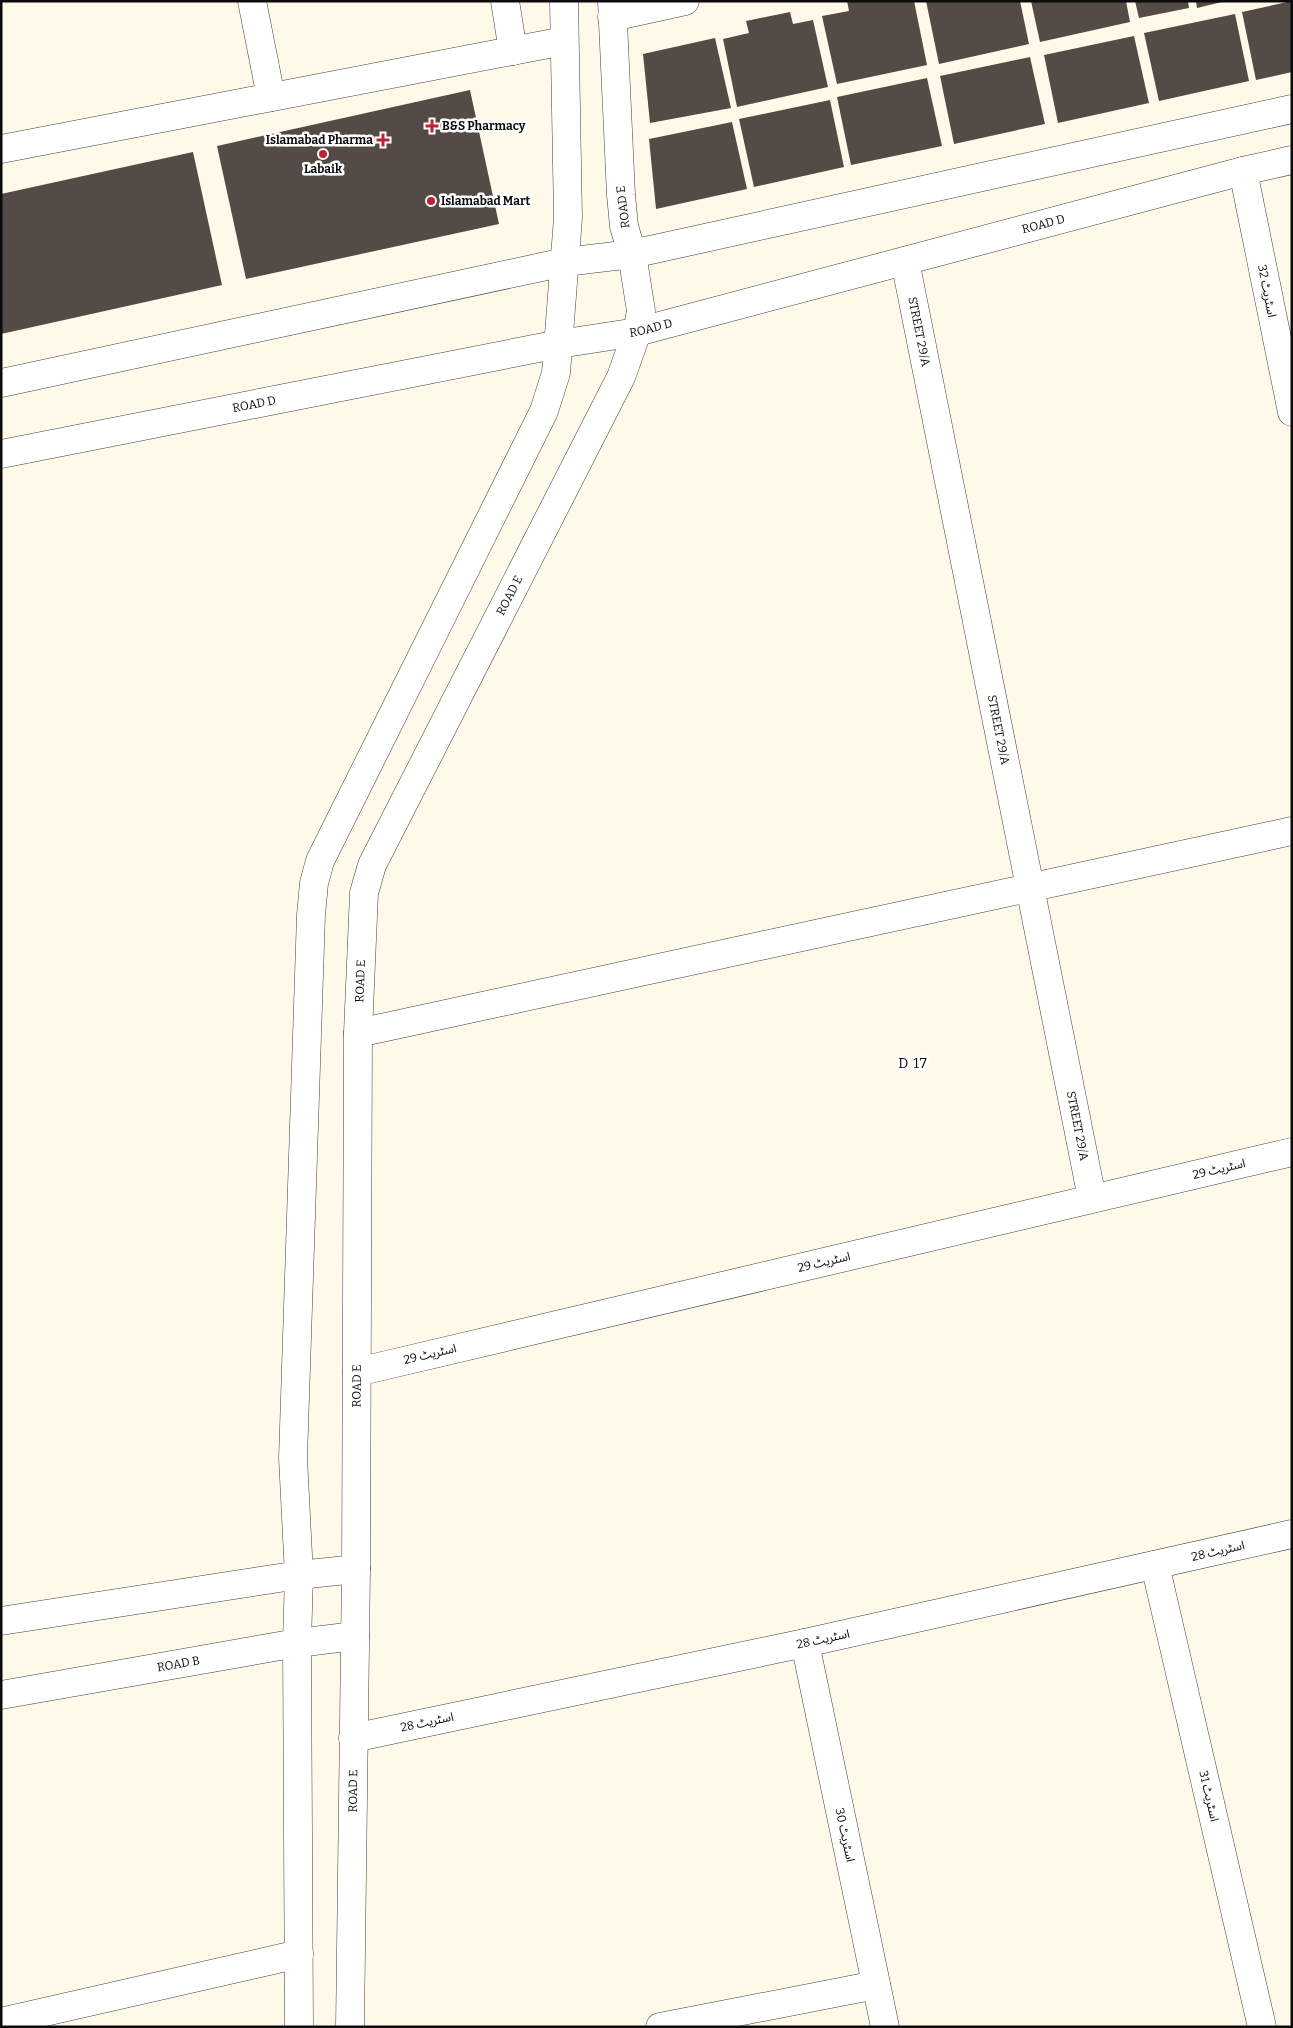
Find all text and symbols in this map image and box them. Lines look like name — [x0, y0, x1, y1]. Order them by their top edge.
place label: B&S Pharmacy — [442, 119, 526, 133]
marker: B&S Pharmacy — [426, 120, 438, 132]
place label: Islamabad Pharma — [266, 133, 373, 147]
marker: Islamabad Pharma — [377, 134, 389, 146]
marker: Labaik — [317, 148, 329, 160]
place label: Labaik — [304, 162, 343, 176]
street label: ROAD E — [613, 185, 633, 229]
place label: Islamabad Mart — [441, 194, 531, 208]
marker: Islamabad Mart — [425, 195, 437, 207]
street label: ROAD D — [1020, 212, 1066, 237]
street label: اسٹریٹ 32 — [1255, 263, 1279, 319]
street label: STREET 29/A — [905, 296, 933, 368]
street label: ROAD D — [628, 316, 674, 340]
street label: ROAD D — [231, 393, 277, 415]
street label: ROAD E — [494, 573, 526, 618]
street label: STREET 29/A — [985, 694, 1012, 766]
street label: ROAD E — [352, 959, 368, 1003]
district label: D 17 — [898, 1055, 928, 1072]
street label: STREET 29/A — [1064, 1090, 1092, 1163]
street label: اسٹریٹ 29 — [1191, 1156, 1247, 1182]
street label: اسٹریٹ 29 — [796, 1249, 852, 1275]
street label: اسٹریٹ 29 — [402, 1341, 458, 1367]
street label: ROAD E — [350, 1365, 364, 1408]
street label: اسٹریٹ 28 — [1190, 1538, 1246, 1564]
street label: اسٹریٹ 28 — [795, 1627, 851, 1652]
street label: ROAD B — [156, 1653, 201, 1674]
street label: اسٹریٹ 28 — [399, 1710, 455, 1735]
street label: ROAD E — [346, 1769, 360, 1813]
street label: اسٹریٹ 31 — [1196, 1769, 1222, 1823]
street label: اسٹریٹ 30 — [832, 1807, 858, 1863]

